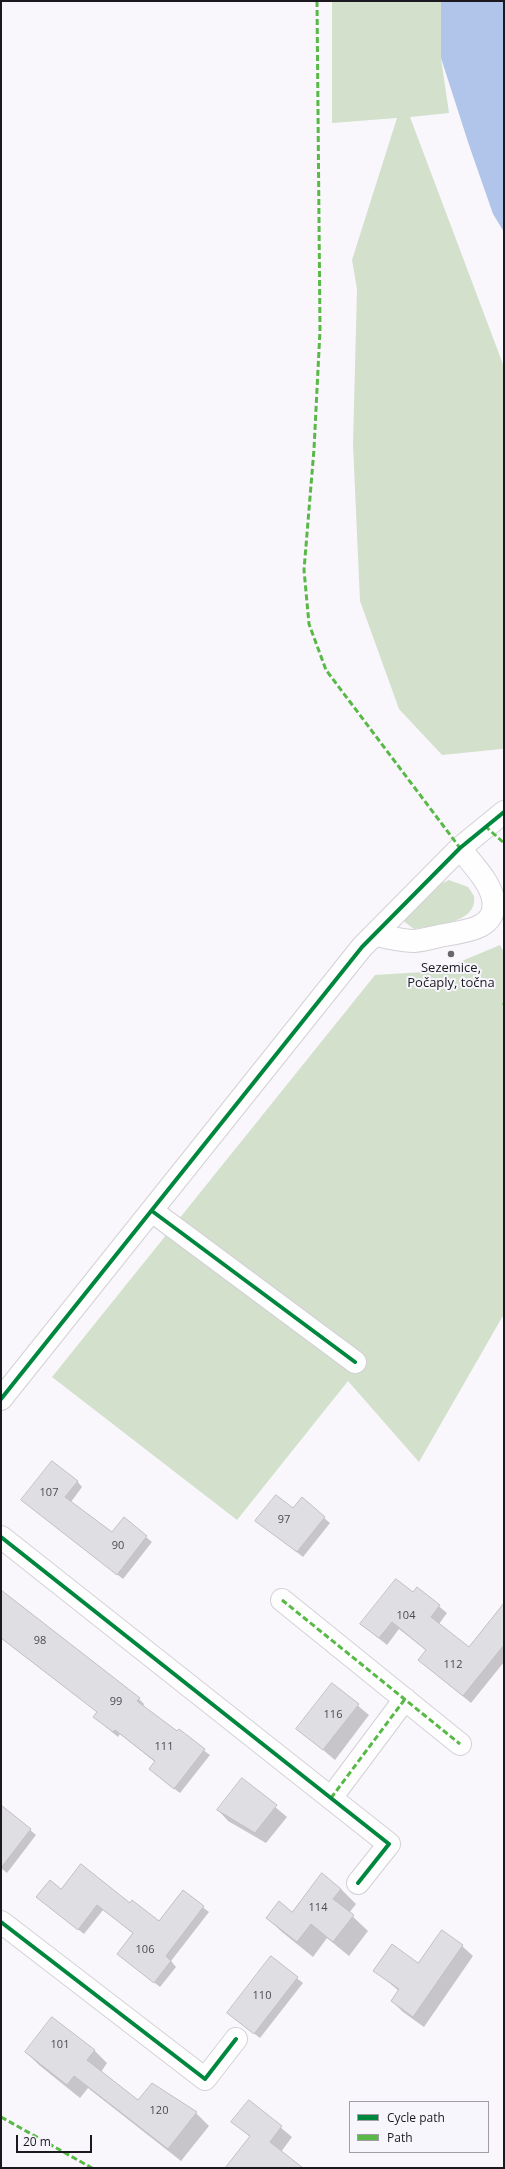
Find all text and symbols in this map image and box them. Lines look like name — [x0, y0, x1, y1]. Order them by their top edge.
marker: Sezemice, Počaply, točna — [446, 949, 456, 959]
place label: Sezemice, Počaply, točna — [407, 960, 495, 991]
house number: 107 — [40, 1486, 58, 1500]
house number: 97 — [278, 1513, 290, 1527]
house number: 90 — [112, 1539, 124, 1553]
house number: 104 — [397, 1609, 415, 1623]
house number: 98 — [34, 1634, 46, 1648]
house number: 112 — [444, 1658, 462, 1672]
house number: 99 — [110, 1695, 122, 1709]
house number: 116 — [324, 1708, 342, 1722]
house number: 111 — [155, 1740, 173, 1754]
house number: 114 — [309, 1901, 327, 1915]
house number: 106 — [136, 1943, 154, 1957]
house number: 110 — [253, 1989, 271, 2003]
house number: 101 — [51, 2038, 69, 2052]
legend — [349, 2101, 489, 2153]
house number: 120 — [150, 2104, 168, 2118]
text: Cycle path — [387, 2109, 445, 2126]
scale bar — [18, 2127, 94, 2153]
text: Path — [387, 2129, 413, 2146]
text: 20 m — [23, 2133, 51, 2150]

